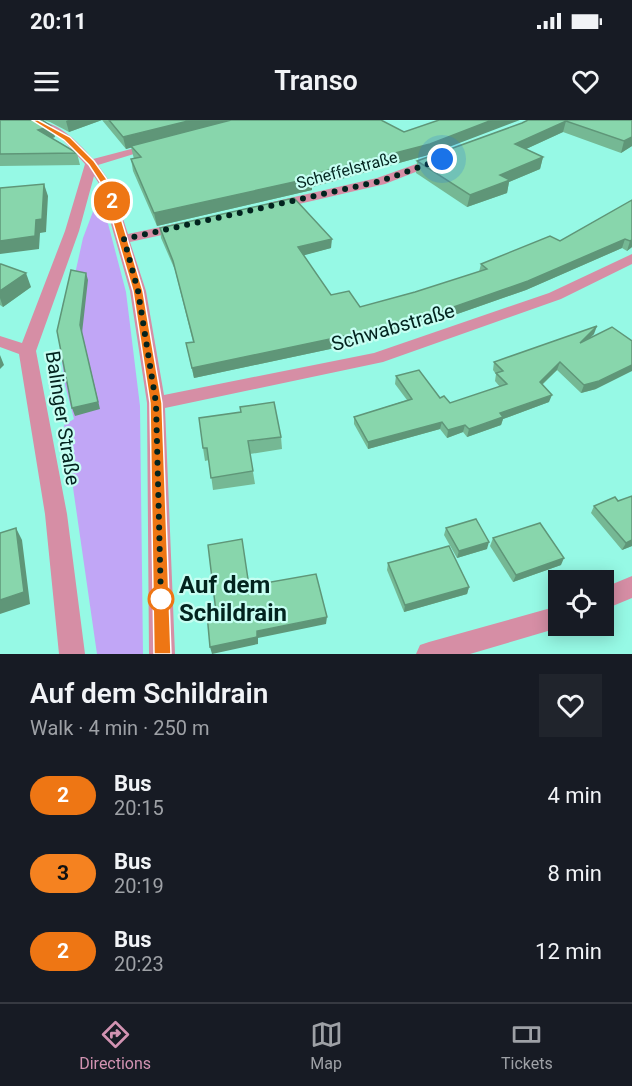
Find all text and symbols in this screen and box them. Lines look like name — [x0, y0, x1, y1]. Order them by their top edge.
text: 20:11 — [30, 9, 87, 34]
icon: menu — [30, 65, 63, 98]
text: Transo — [274, 65, 358, 97]
icon: heart — [569, 65, 602, 98]
your location — [427, 144, 457, 174]
street label: Scheffelstraße — [294, 147, 400, 193]
line badge: 2 — [92, 182, 132, 220]
text: 2 — [106, 189, 118, 213]
street label: Schwabstraße — [329, 298, 457, 356]
street label: Balinger Straße — [41, 349, 85, 487]
map controls — [548, 570, 614, 636]
button: locate — [548, 570, 614, 636]
place label: Auf dem Schildrain — [179, 571, 287, 627]
marker: Auf dem Schildrain — [148, 586, 174, 612]
button: heart — [539, 674, 602, 737]
text: Auf dem Schildrain — [30, 677, 268, 710]
text: Walk · 4 min · 250 m — [30, 716, 209, 740]
text: Bus — [114, 771, 152, 796]
text: 2 — [57, 783, 69, 807]
text: 4 min — [547, 783, 602, 808]
text: 20:15 — [114, 796, 164, 820]
text: Bus — [114, 849, 152, 874]
text: 3 — [57, 861, 69, 885]
text: 8 min — [547, 861, 602, 886]
text: 20:19 — [114, 874, 164, 898]
text: Bus — [114, 927, 152, 952]
text: 2 — [57, 939, 69, 963]
text: 12 min — [535, 939, 602, 964]
text: 20:23 — [114, 952, 164, 976]
tab: Directions — [79, 1018, 151, 1073]
tab: Map — [310, 1018, 343, 1073]
tab: Tickets — [501, 1018, 553, 1073]

